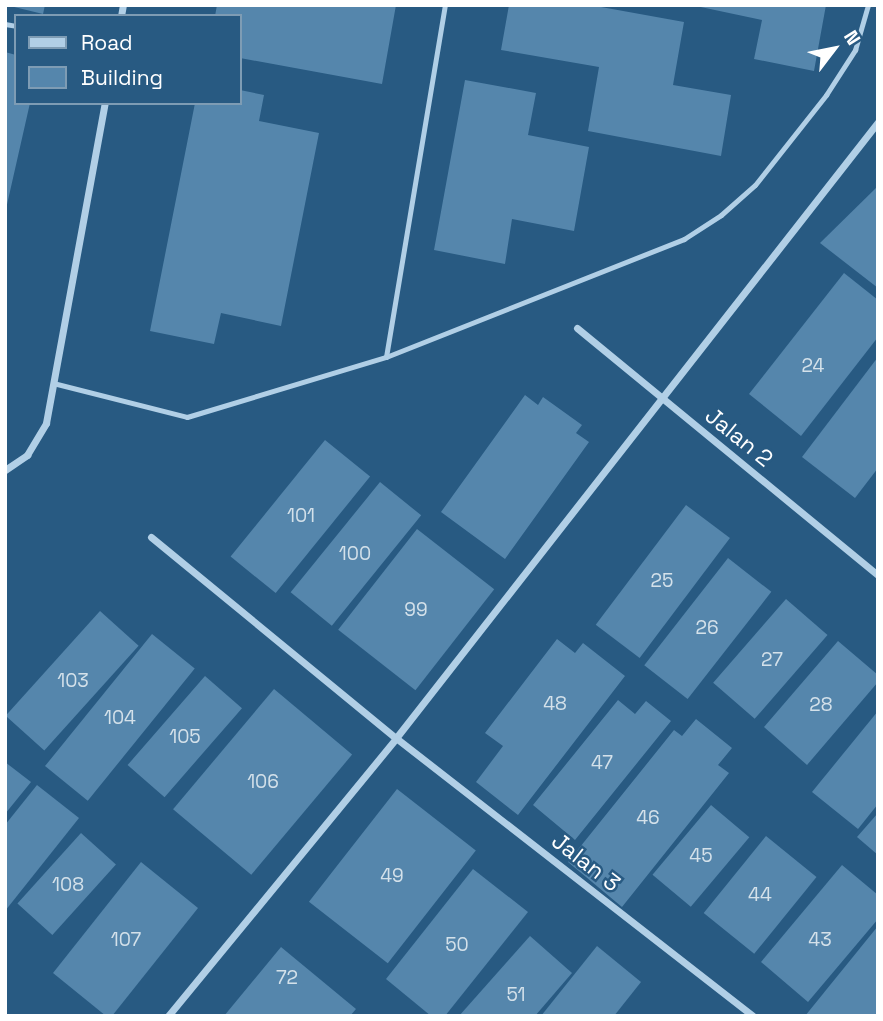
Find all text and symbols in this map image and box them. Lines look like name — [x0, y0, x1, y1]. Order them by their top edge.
legend — [14, 14, 242, 105]
north arrow — [799, 14, 869, 84]
text: N — [838, 26, 866, 50]
text: Road — [81, 29, 133, 56]
text: Building — [81, 64, 163, 91]
house number: 24 — [802, 355, 824, 377]
street label: Jalan 2 — [700, 401, 778, 473]
house number: 101 — [287, 505, 315, 527]
house number: 100 — [339, 543, 371, 565]
house number: 25 — [651, 570, 673, 592]
house number: 99 — [404, 599, 428, 621]
house number: 26 — [695, 617, 719, 639]
house number: 27 — [761, 649, 783, 671]
house number: 103 — [57, 670, 89, 692]
house number: 48 — [543, 693, 567, 715]
house number: 28 — [809, 694, 833, 716]
house number: 104 — [104, 707, 136, 729]
house number: 105 — [169, 726, 201, 748]
house number: 47 — [591, 752, 613, 774]
house number: 106 — [247, 771, 279, 793]
house number: 46 — [636, 807, 660, 829]
street label: Jalan 3 — [546, 827, 626, 897]
house number: 45 — [689, 845, 713, 867]
house number: 49 — [380, 865, 404, 887]
house number: 108 — [52, 874, 84, 896]
house number: 44 — [748, 884, 772, 906]
house number: 107 — [111, 929, 141, 951]
house number: 43 — [808, 929, 832, 951]
house number: 50 — [445, 934, 469, 956]
house number: 72 — [276, 967, 298, 989]
house number: 51 — [506, 984, 526, 1006]

